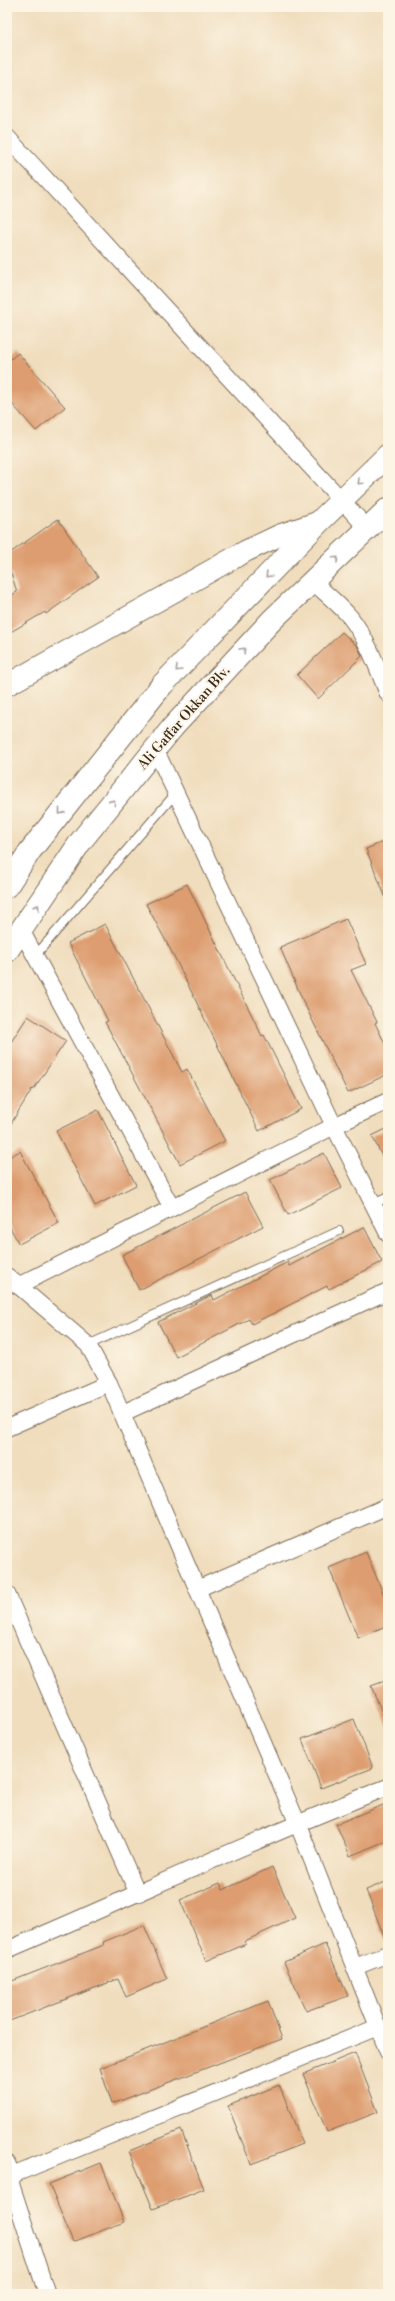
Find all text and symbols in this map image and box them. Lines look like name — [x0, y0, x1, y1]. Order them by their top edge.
one-way arrow — [357, 477, 365, 485]
one-way arrow — [331, 557, 338, 564]
one-way arrow — [266, 570, 273, 578]
one-way arrow — [239, 648, 246, 655]
street label: Ali Gaffar Okkan Blv. — [133, 662, 234, 774]
one-way arrow — [176, 664, 183, 671]
one-way arrow — [108, 799, 115, 806]
one-way arrow — [58, 808, 65, 815]
one-way arrow — [32, 904, 40, 911]

